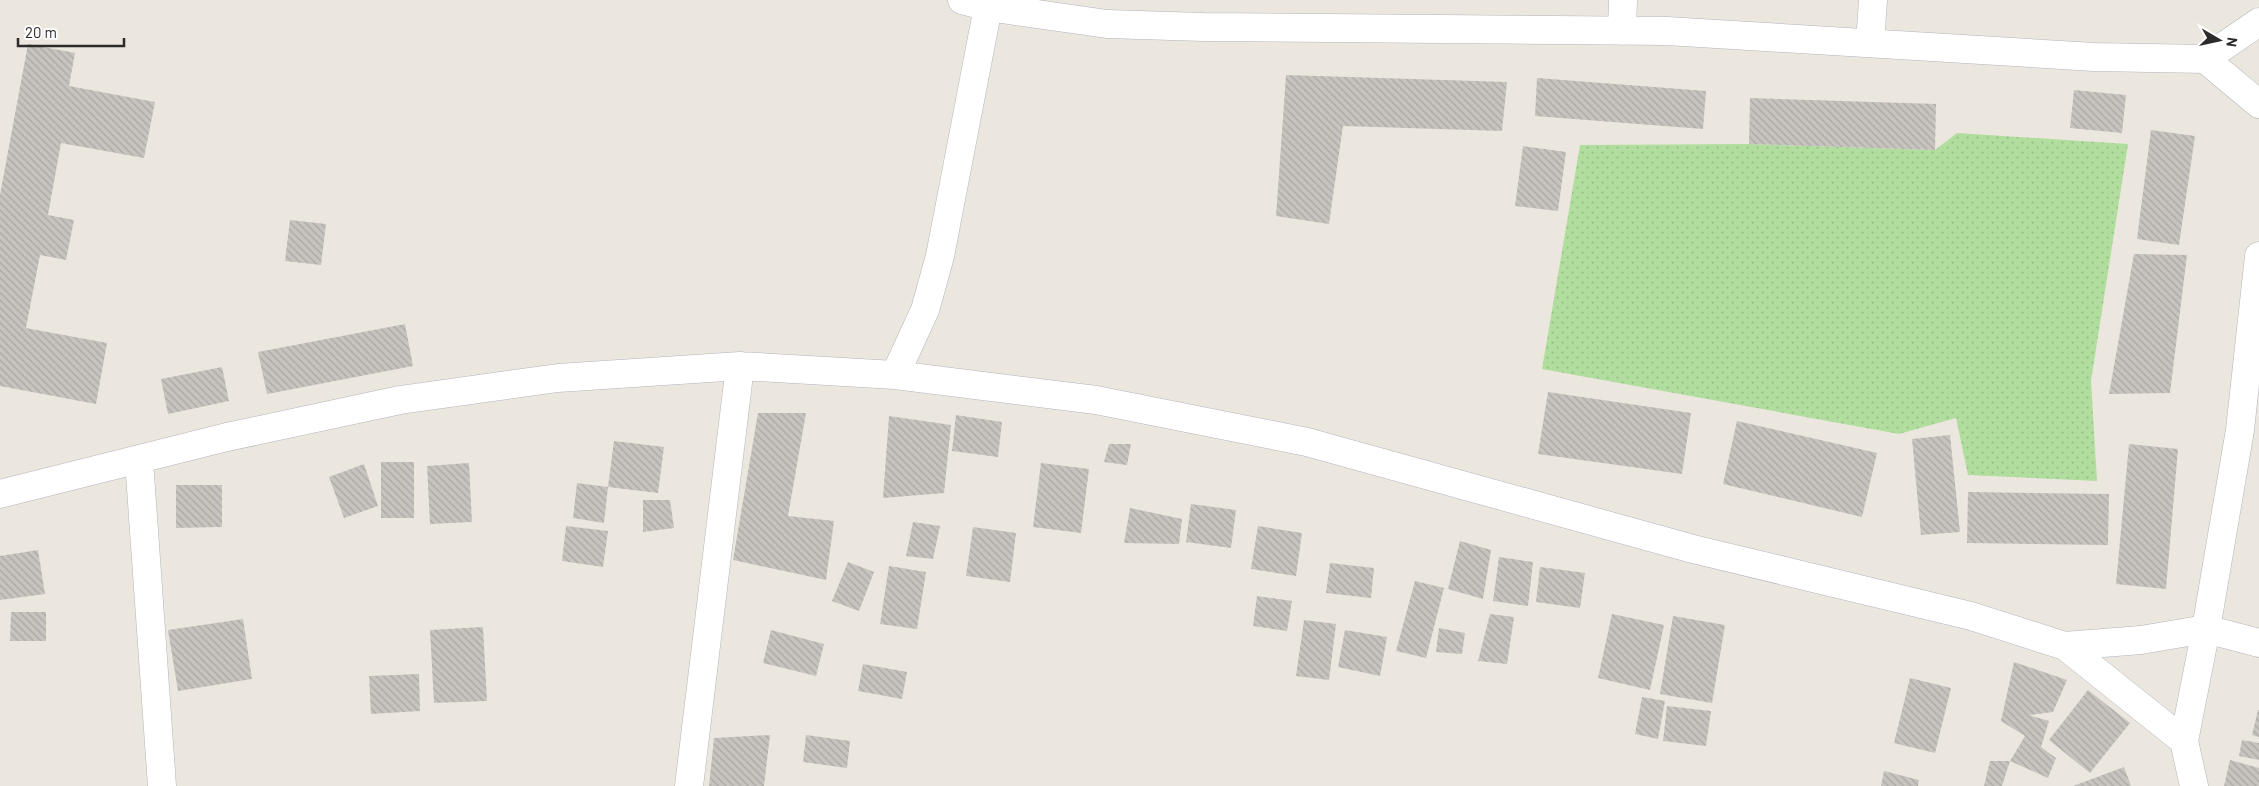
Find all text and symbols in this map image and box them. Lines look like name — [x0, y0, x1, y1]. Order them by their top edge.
scale bar — [18, 15, 124, 47]
north arrow — [2194, 15, 2244, 65]
text: 20 m — [25, 23, 57, 41]
text: N — [2223, 36, 2241, 48]

